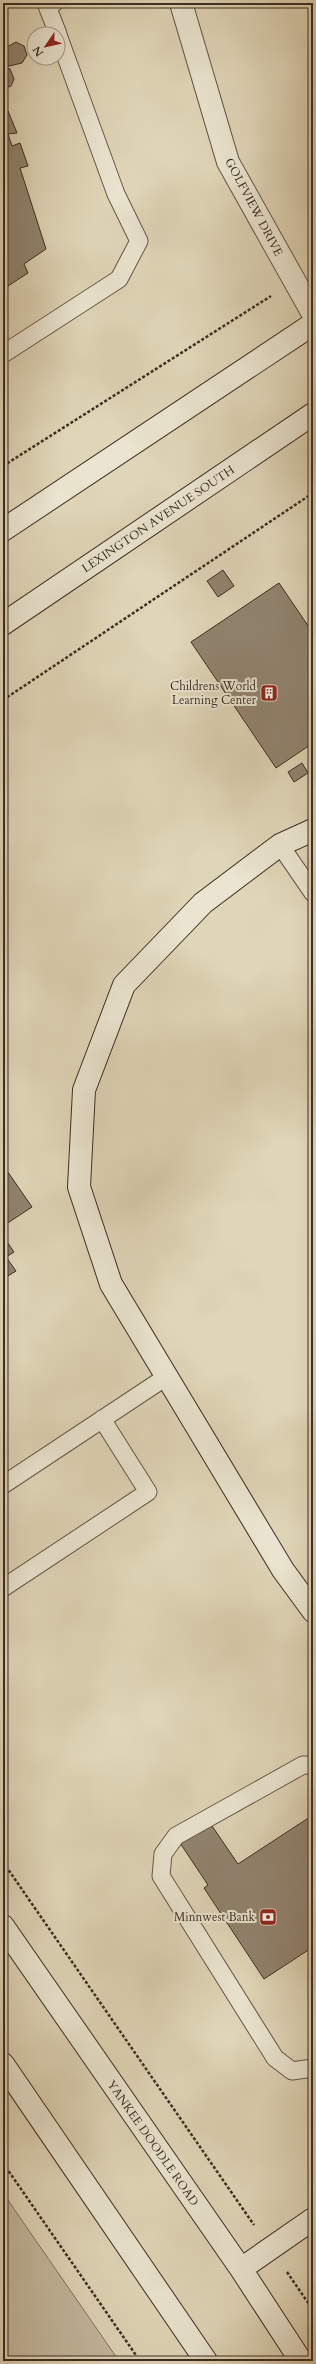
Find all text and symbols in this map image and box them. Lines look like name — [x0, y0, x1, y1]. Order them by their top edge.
north arrow — [26, 26, 66, 66]
text: N — [29, 43, 47, 59]
street label: GOLFVIEW DRIVE — [221, 155, 287, 259]
street label: LEXINGTON AVENUE SOUTH — [78, 462, 238, 576]
place label: Childrens World Learning Center — [170, 678, 257, 708]
building icon: Childrens World Learning Center — [259, 683, 279, 703]
bank icon: Minnwest Bank — [258, 1907, 278, 1927]
place label: Minnwest Bank — [174, 1909, 256, 1925]
street label: YANKEE DOODLE ROAD — [103, 2077, 203, 2209]

